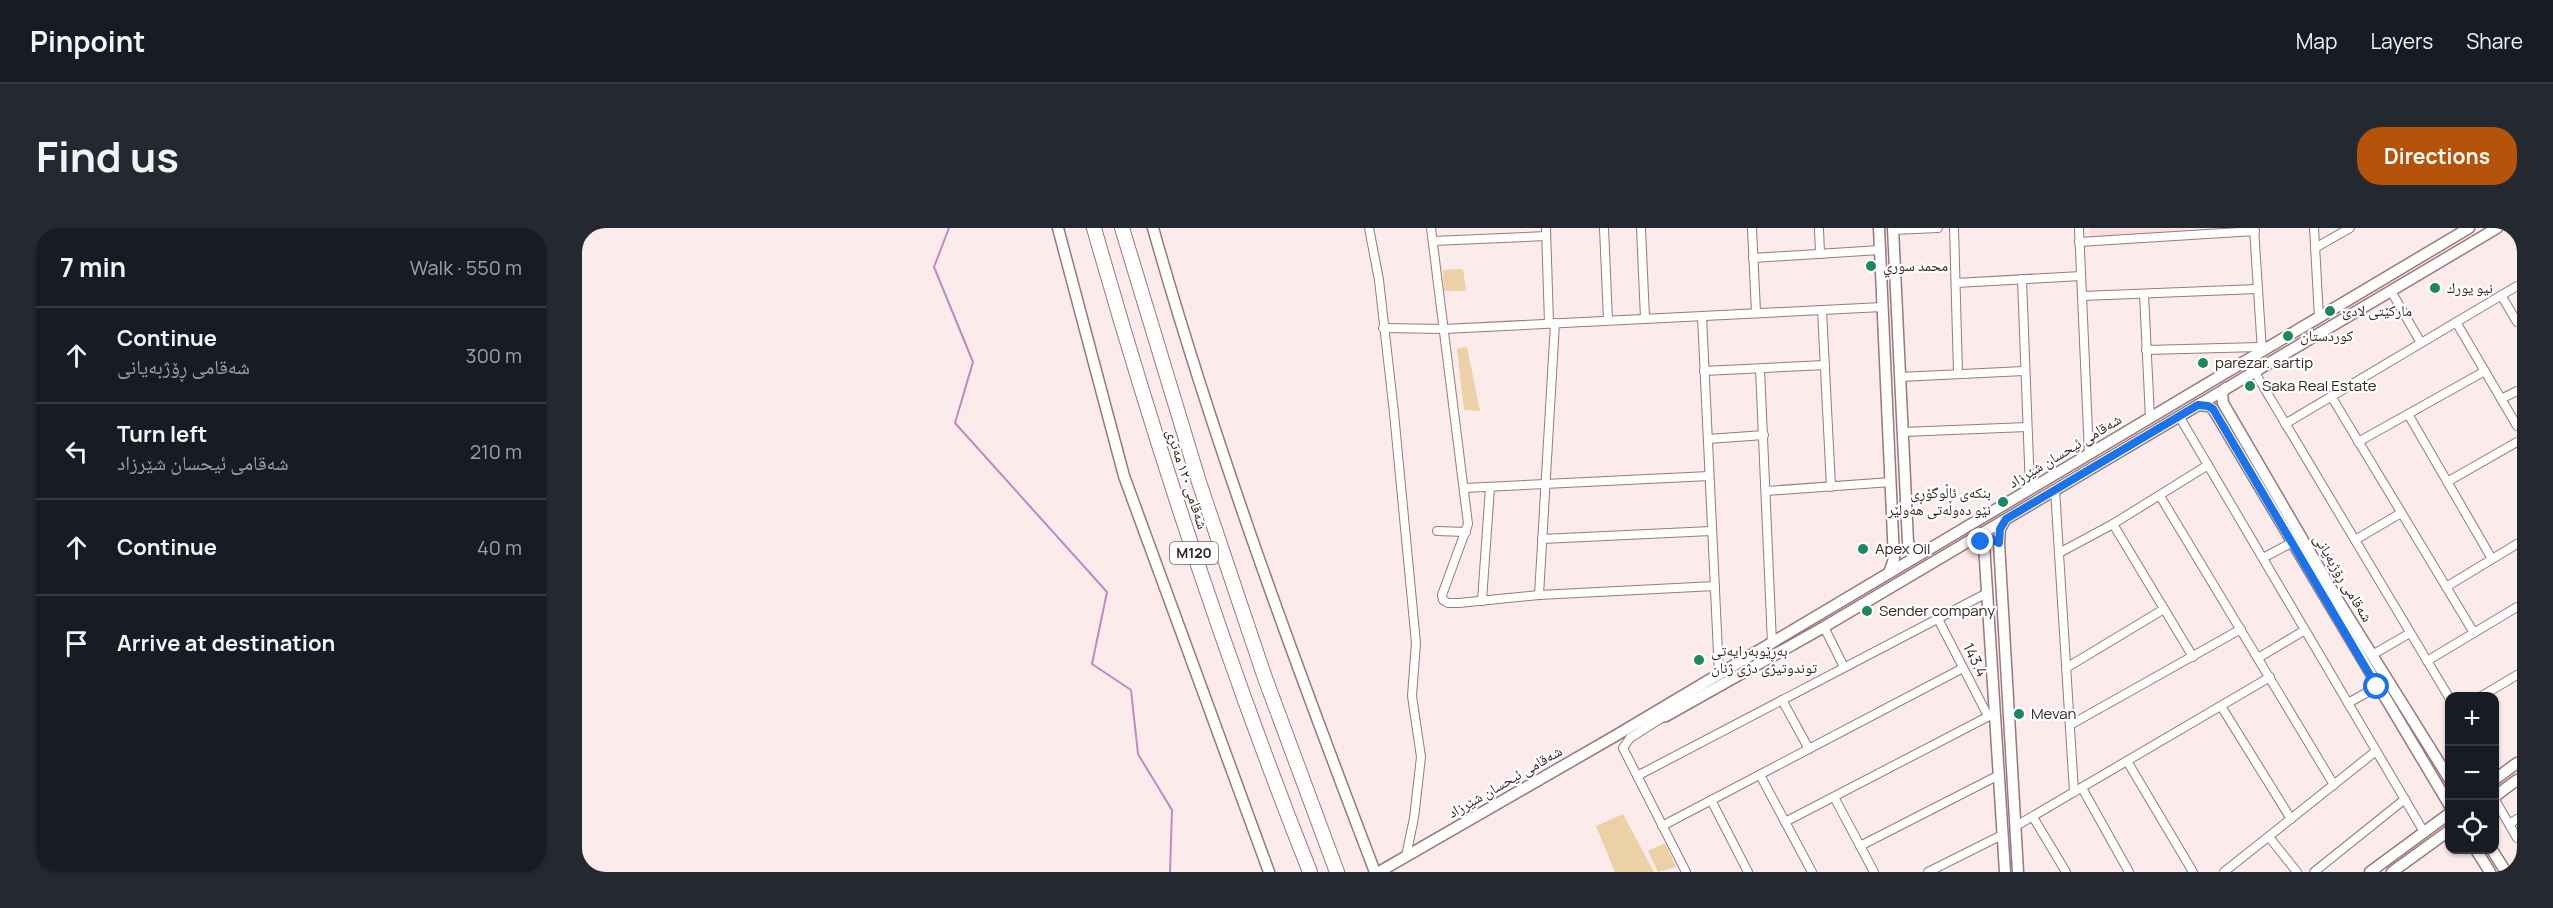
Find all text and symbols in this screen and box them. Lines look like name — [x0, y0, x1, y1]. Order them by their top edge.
text: Pinpoint — [30, 22, 145, 60]
text: Map — [2296, 27, 2337, 55]
text: Layers — [2370, 27, 2433, 55]
text: Share — [2466, 27, 2523, 55]
text: Find us — [36, 127, 179, 185]
button: Directions — [2357, 127, 2517, 185]
text: 7 min — [60, 249, 126, 285]
text: Walk · 550 m — [410, 254, 522, 281]
place label: محمد سوري — [1883, 255, 1948, 278]
marker: محمد سوري — [1864, 259, 1878, 273]
place label: نيو يورك — [2447, 277, 2493, 298]
marker: نيو يورك — [2428, 281, 2442, 295]
place label: مارکێتی لادێ — [2342, 300, 2412, 321]
marker: مارکێتی لادێ — [2323, 304, 2337, 318]
text: Continue — [117, 323, 217, 353]
place label: كوردستان — [2300, 325, 2353, 346]
marker: كوردستان — [2281, 329, 2295, 343]
icon: ahead — [60, 339, 93, 372]
text: 300 m — [466, 342, 522, 369]
place label: parezar. sartip — [2215, 352, 2313, 373]
text: شەقامی ڕۆژبەیانی — [117, 353, 250, 380]
marker: parezar. sartip — [2196, 356, 2210, 370]
place label: Saka Real Estate — [2262, 375, 2377, 396]
marker: Saka Real Estate — [2243, 379, 2257, 393]
street label: شەقامی ئیحسان شێرزاد — [2004, 408, 2125, 493]
text: Turn left — [117, 419, 207, 449]
street label: شەقامی ١٢٠ مەتری — [1161, 426, 1214, 532]
icon: left — [60, 435, 93, 468]
text: 210 m — [470, 438, 522, 465]
text: شەقامی ئیحسان شێرزاد — [117, 449, 289, 476]
place label: بنکەی ئاڵوگۆڕی نێو دەوڵەتی هەولێر — [1887, 482, 1991, 520]
marker: بنکەی ئاڵوگۆڕی نێو دەوڵەتی هەولێر — [1996, 495, 2010, 509]
route end — [1967, 528, 1993, 554]
street label: شەقامی ڕۆژبەیانی — [2307, 530, 2378, 627]
icon: ahead — [60, 531, 93, 564]
text: Continue — [117, 532, 217, 562]
text: 40 m — [477, 534, 522, 561]
place label: Apex Oil — [1875, 538, 1931, 559]
road number: M120 — [1170, 542, 1218, 564]
marker: Apex Oil — [1856, 542, 1870, 556]
place label: Sender company — [1879, 600, 1995, 621]
marker: Sender company — [1860, 604, 1874, 618]
icon: arrive — [60, 627, 93, 660]
text: Arrive at destination — [117, 628, 335, 658]
street label: 143.4 — [1958, 639, 1993, 681]
place label: بەڕێوبەرایەتی توندوتیژی دژی ژنان — [1711, 640, 1818, 678]
marker: بەڕێوبەرایەتی توندوتیژی دژی ژنان — [1692, 653, 1706, 667]
route start — [2363, 673, 2389, 699]
map controls — [2445, 692, 2499, 854]
button: + — [2445, 692, 2499, 746]
place label: Mevan — [2031, 703, 2077, 724]
marker: Mevan — [2012, 707, 2026, 721]
street label: شەقامی ئیحسان شێرزاد — [1444, 740, 1566, 823]
button: − — [2445, 746, 2499, 800]
button: locate — [2445, 800, 2499, 854]

